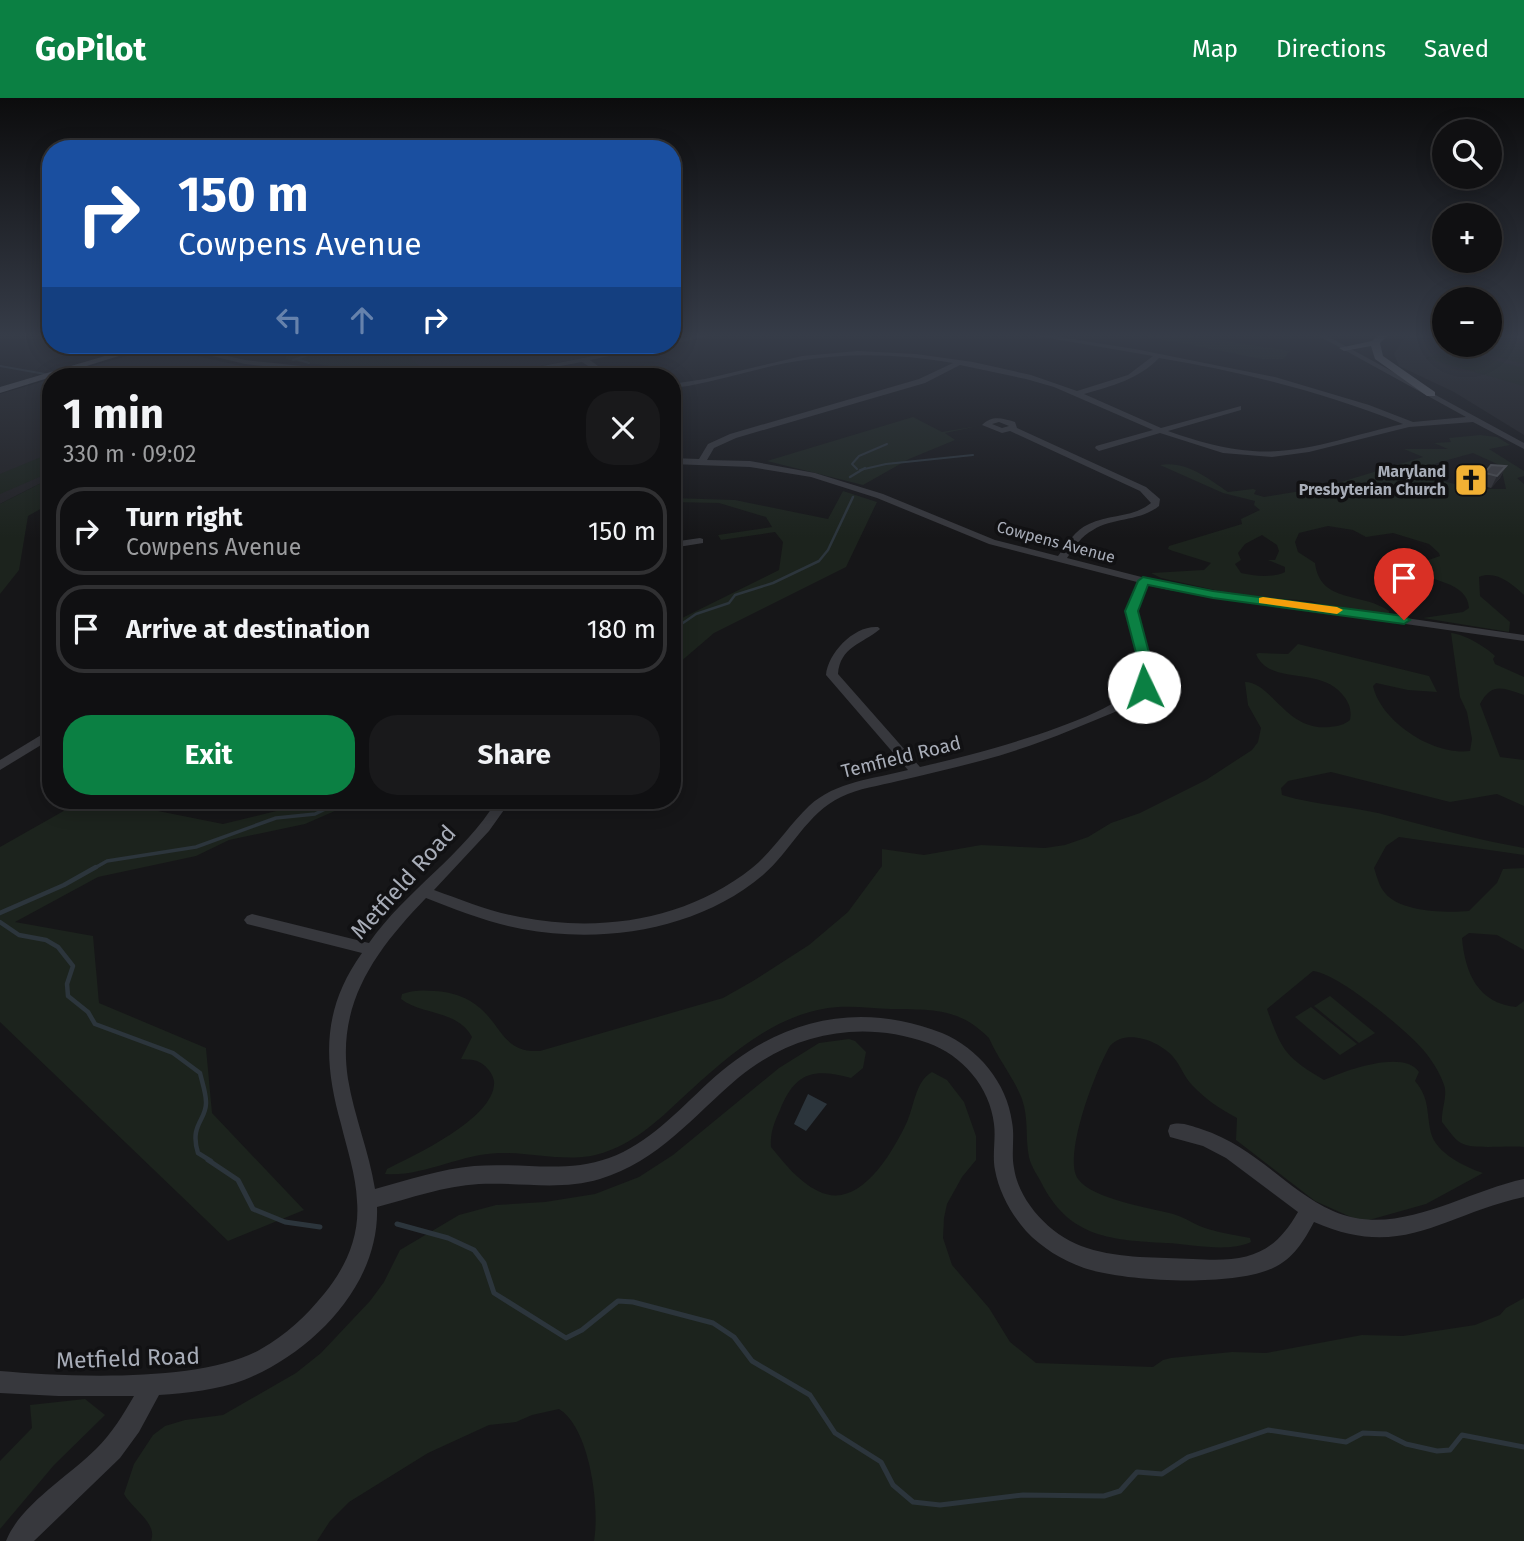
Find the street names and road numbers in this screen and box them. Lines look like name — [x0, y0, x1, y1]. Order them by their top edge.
street label: Cowpens Avenue — [995, 517, 1117, 567]
street label: Temfield Road — [839, 731, 963, 783]
street label: Metfield Road — [344, 819, 462, 945]
street label: Metfield Road — [56, 1341, 200, 1375]

